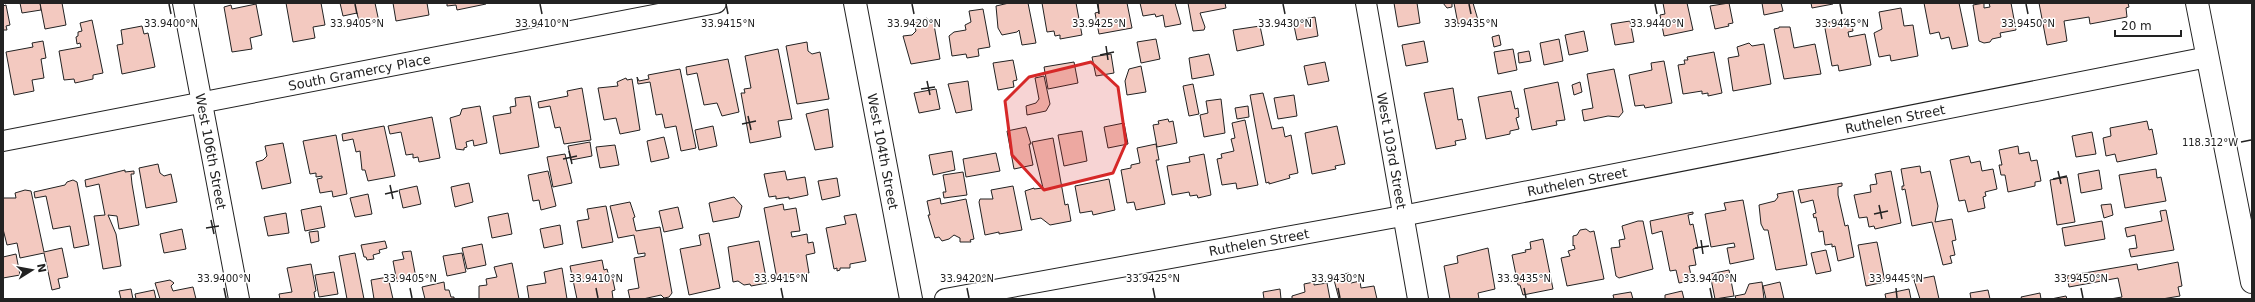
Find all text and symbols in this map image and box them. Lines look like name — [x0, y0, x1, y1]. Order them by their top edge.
scale bar — [2115, 12, 2181, 38]
text: 33.9400°N — [144, 18, 198, 29]
text: 33.9405°N — [330, 18, 384, 29]
text: 33.9410°N — [515, 18, 569, 29]
text: 33.9415°N — [701, 18, 755, 29]
text: 33.9420°N — [887, 18, 941, 29]
text: 33.9425°N — [1072, 18, 1126, 29]
text: 33.9430°N — [1258, 18, 1312, 29]
text: 33.9435°N — [1444, 18, 1498, 29]
text: 33.9440°N — [1630, 18, 1684, 29]
text: 33.9445°N — [1815, 18, 1869, 29]
text: 33.9450°N — [2001, 18, 2055, 29]
text: 20 m — [2121, 19, 2152, 33]
street label: South Gramercy Place — [287, 51, 432, 94]
street label: West 103rd Street — [1374, 91, 1409, 210]
street label: West 106th Street — [192, 92, 229, 211]
street label: West 104th Street — [864, 92, 901, 211]
street label: Ruthelen Street — [1844, 102, 1946, 136]
text: 118.312°W — [2182, 137, 2238, 148]
street label: Ruthelen Street — [1526, 165, 1629, 199]
street label: Ruthelen Street — [1208, 226, 1310, 259]
north arrow — [12, 250, 52, 290]
text: N — [34, 262, 49, 274]
text: 33.9400°N — [197, 273, 251, 284]
text: 33.9405°N — [383, 273, 437, 284]
text: 33.9410°N — [569, 273, 623, 284]
text: 33.9415°N — [754, 273, 808, 284]
text: 33.9420°N — [940, 273, 994, 284]
text: 33.9425°N — [1126, 273, 1180, 284]
text: 33.9430°N — [1311, 273, 1365, 284]
text: 33.9435°N — [1497, 273, 1551, 284]
text: 33.9440°N — [1683, 273, 1737, 284]
text: 33.9445°N — [1869, 273, 1923, 284]
text: 33.9450°N — [2054, 273, 2108, 284]

